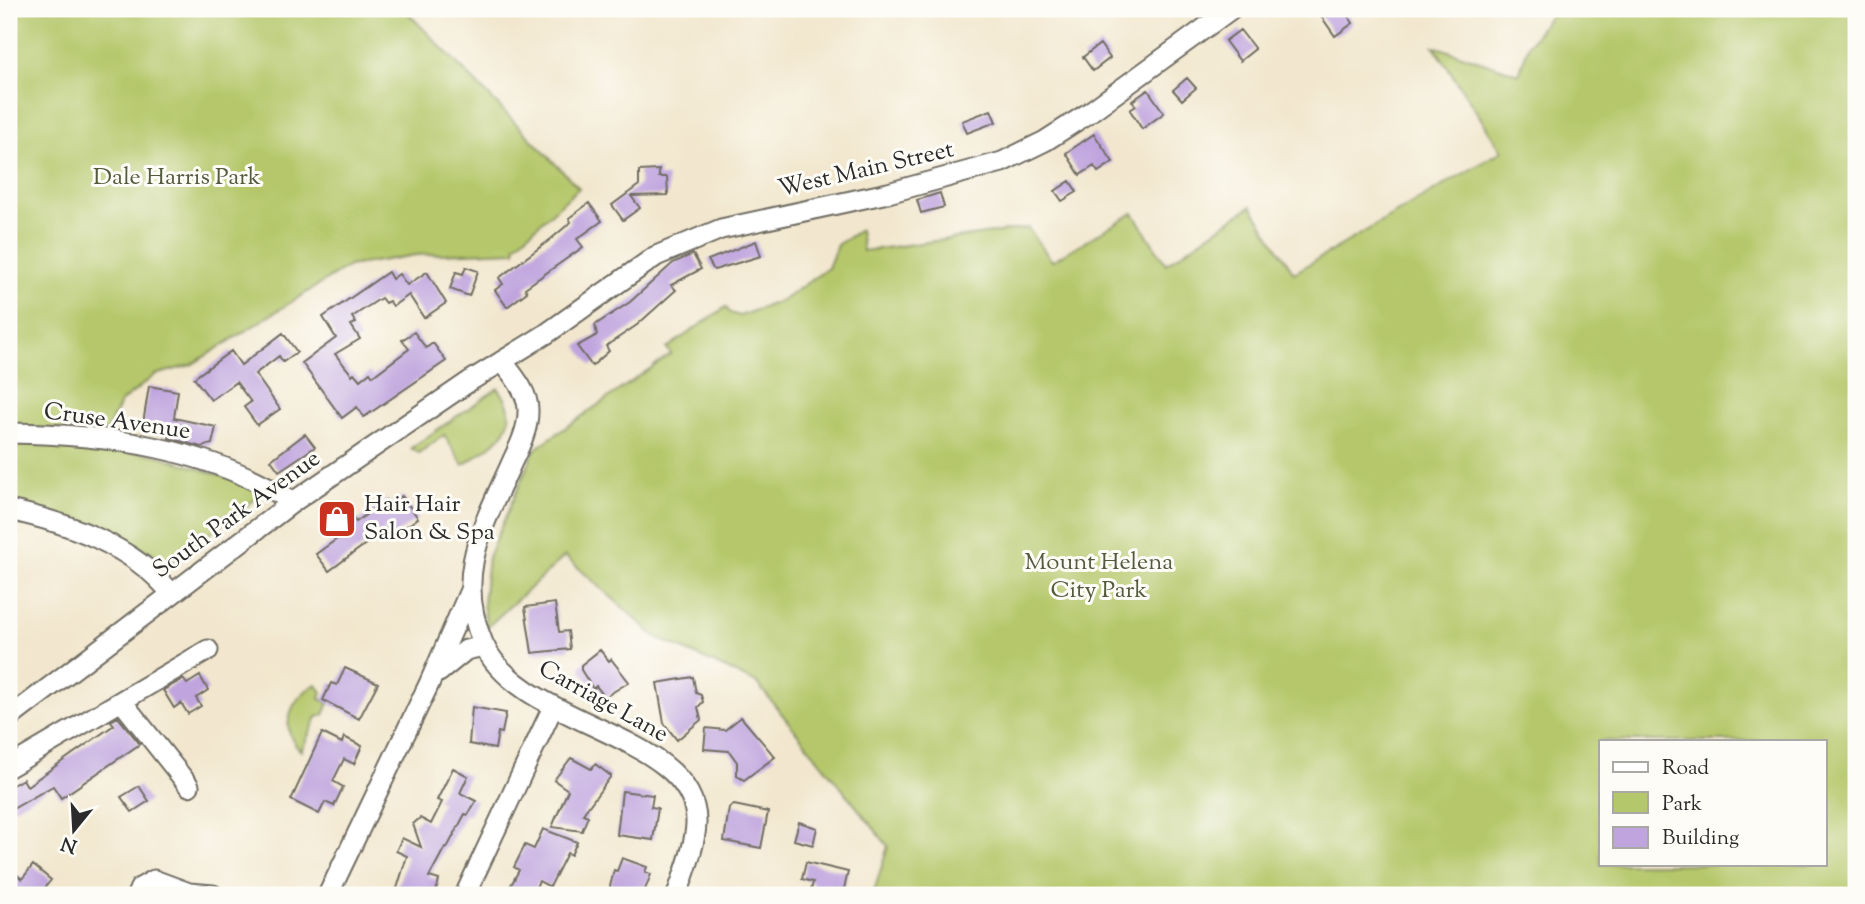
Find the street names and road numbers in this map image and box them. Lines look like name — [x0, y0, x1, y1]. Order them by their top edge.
street label: West Main Street — [775, 133, 957, 207]
street label: Cruse Avenue — [41, 395, 193, 449]
street label: South Park Avenue — [146, 443, 328, 587]
street label: Carriage Lane — [532, 652, 674, 752]

